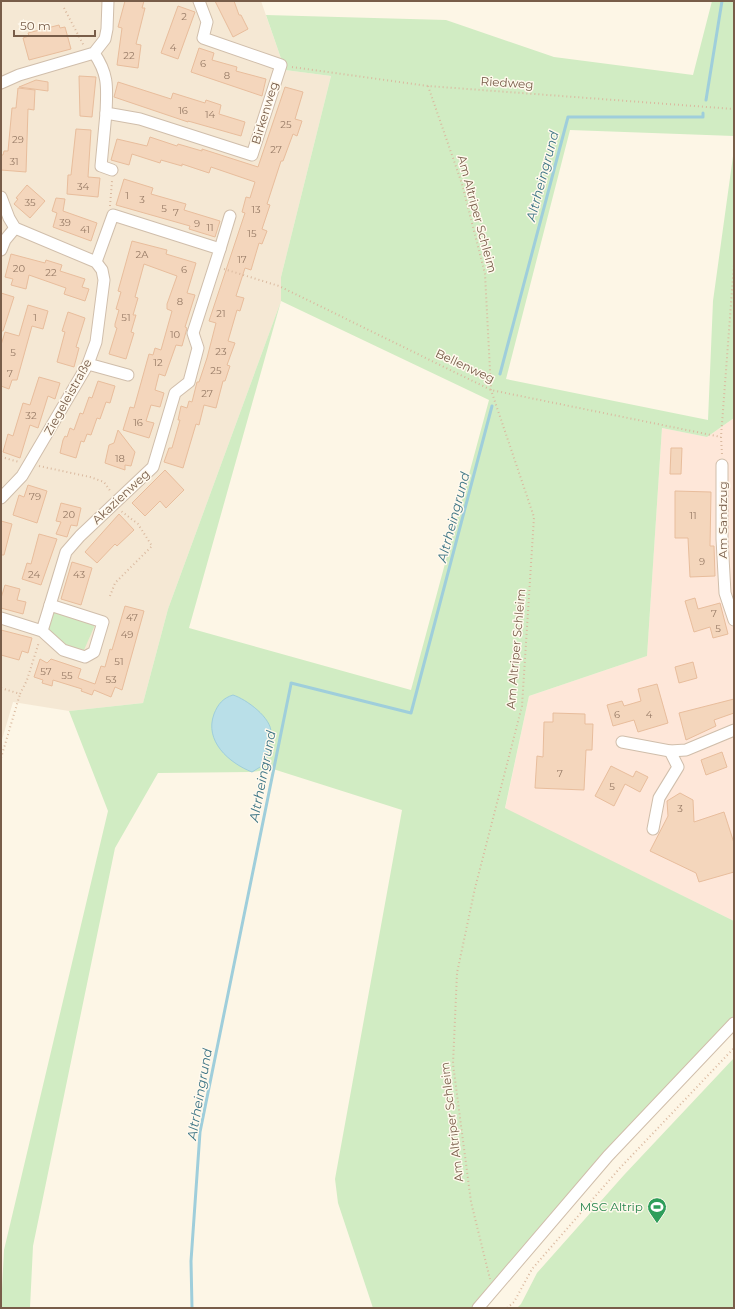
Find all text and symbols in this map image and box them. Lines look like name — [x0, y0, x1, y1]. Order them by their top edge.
house number: 2 — [181, 10, 187, 23]
scale bar — [14, 12, 95, 38]
text: 50 m — [20, 18, 51, 33]
house number: 4 — [170, 41, 177, 54]
house number: 22 — [123, 49, 135, 62]
house number: 6 — [200, 57, 206, 70]
house number: 8 — [224, 69, 230, 82]
street label: Riedweg — [480, 73, 534, 92]
street label: Birkenweg — [248, 80, 281, 146]
house number: 16 — [178, 104, 188, 117]
house number: 14 — [205, 108, 215, 121]
house number: 25 — [280, 118, 292, 131]
water label: Altrheingrund — [522, 129, 562, 224]
house number: 29 — [12, 133, 24, 146]
house number: 27 — [270, 143, 282, 156]
street label: Am Altriper Schleim — [455, 154, 500, 274]
house number: 31 — [9, 155, 19, 168]
house number: 34 — [77, 180, 90, 193]
house number: 1 — [125, 189, 129, 202]
house number: 3 — [139, 193, 145, 206]
house number: 35 — [24, 196, 36, 209]
house number: 5 — [161, 202, 167, 215]
house number: 13 — [251, 203, 261, 216]
house number: 7 — [173, 206, 179, 219]
house number: 39 — [59, 216, 71, 229]
house number: 9 — [194, 217, 200, 230]
house number: 11 — [206, 221, 214, 234]
house number: 41 — [80, 223, 90, 236]
house number: 15 — [247, 227, 257, 240]
house number: 2A — [136, 248, 149, 261]
house number: 17 — [237, 253, 247, 266]
house number: 20 — [13, 262, 26, 275]
house number: 6 — [181, 263, 187, 276]
house number: 22 — [45, 266, 57, 279]
house number: 8 — [177, 295, 183, 308]
house number: 21 — [216, 307, 226, 320]
house number: 1 — [33, 311, 37, 324]
house number: 51 — [121, 311, 131, 324]
house number: 10 — [170, 328, 180, 341]
house number: 23 — [215, 345, 227, 358]
street label: Bellenweg — [433, 345, 497, 386]
house number: 5 — [10, 346, 16, 359]
street label: Ziegeleistraße — [40, 356, 95, 438]
house number: 12 — [153, 356, 163, 369]
house number: 25 — [210, 364, 222, 377]
house number: 7 — [7, 367, 13, 380]
house number: 27 — [201, 387, 213, 400]
house number: 32 — [25, 409, 37, 422]
house number: 16 — [133, 416, 143, 429]
house number: 18 — [115, 452, 125, 465]
street label: Akazienweg — [89, 466, 153, 527]
water label: Altrheingrund — [433, 470, 473, 565]
street label: Am Sandzug — [715, 481, 730, 559]
house number: 79 — [29, 490, 41, 503]
house number: 20 — [63, 508, 76, 521]
house number: 11 — [689, 509, 697, 522]
house number: 9 — [699, 555, 705, 568]
house number: 24 — [28, 568, 40, 581]
house number: 43 — [73, 568, 85, 581]
street label: Am Altriper Schleim — [503, 588, 528, 710]
house number: 7 — [711, 607, 717, 620]
house number: 47 — [126, 611, 138, 624]
house number: 5 — [715, 622, 721, 635]
house number: 49 — [121, 628, 133, 641]
house number: 51 — [114, 655, 124, 668]
house number: 57 — [40, 665, 52, 678]
house number: 55 — [61, 669, 73, 682]
house number: 53 — [105, 673, 117, 686]
house number: 6 — [614, 708, 620, 721]
house number: 4 — [646, 708, 653, 721]
water label: Altrheingrund — [245, 729, 279, 824]
house number: 7 — [557, 767, 563, 780]
house number: 5 — [609, 780, 615, 793]
house number: 3 — [677, 802, 683, 815]
water label: Altrheingrund — [183, 1047, 215, 1142]
street label: Am Altriper Schleim — [437, 1061, 466, 1183]
sports icon: MSC Altrip — [646, 1196, 668, 1224]
place label: MSC Altrip — [580, 1199, 643, 1214]

